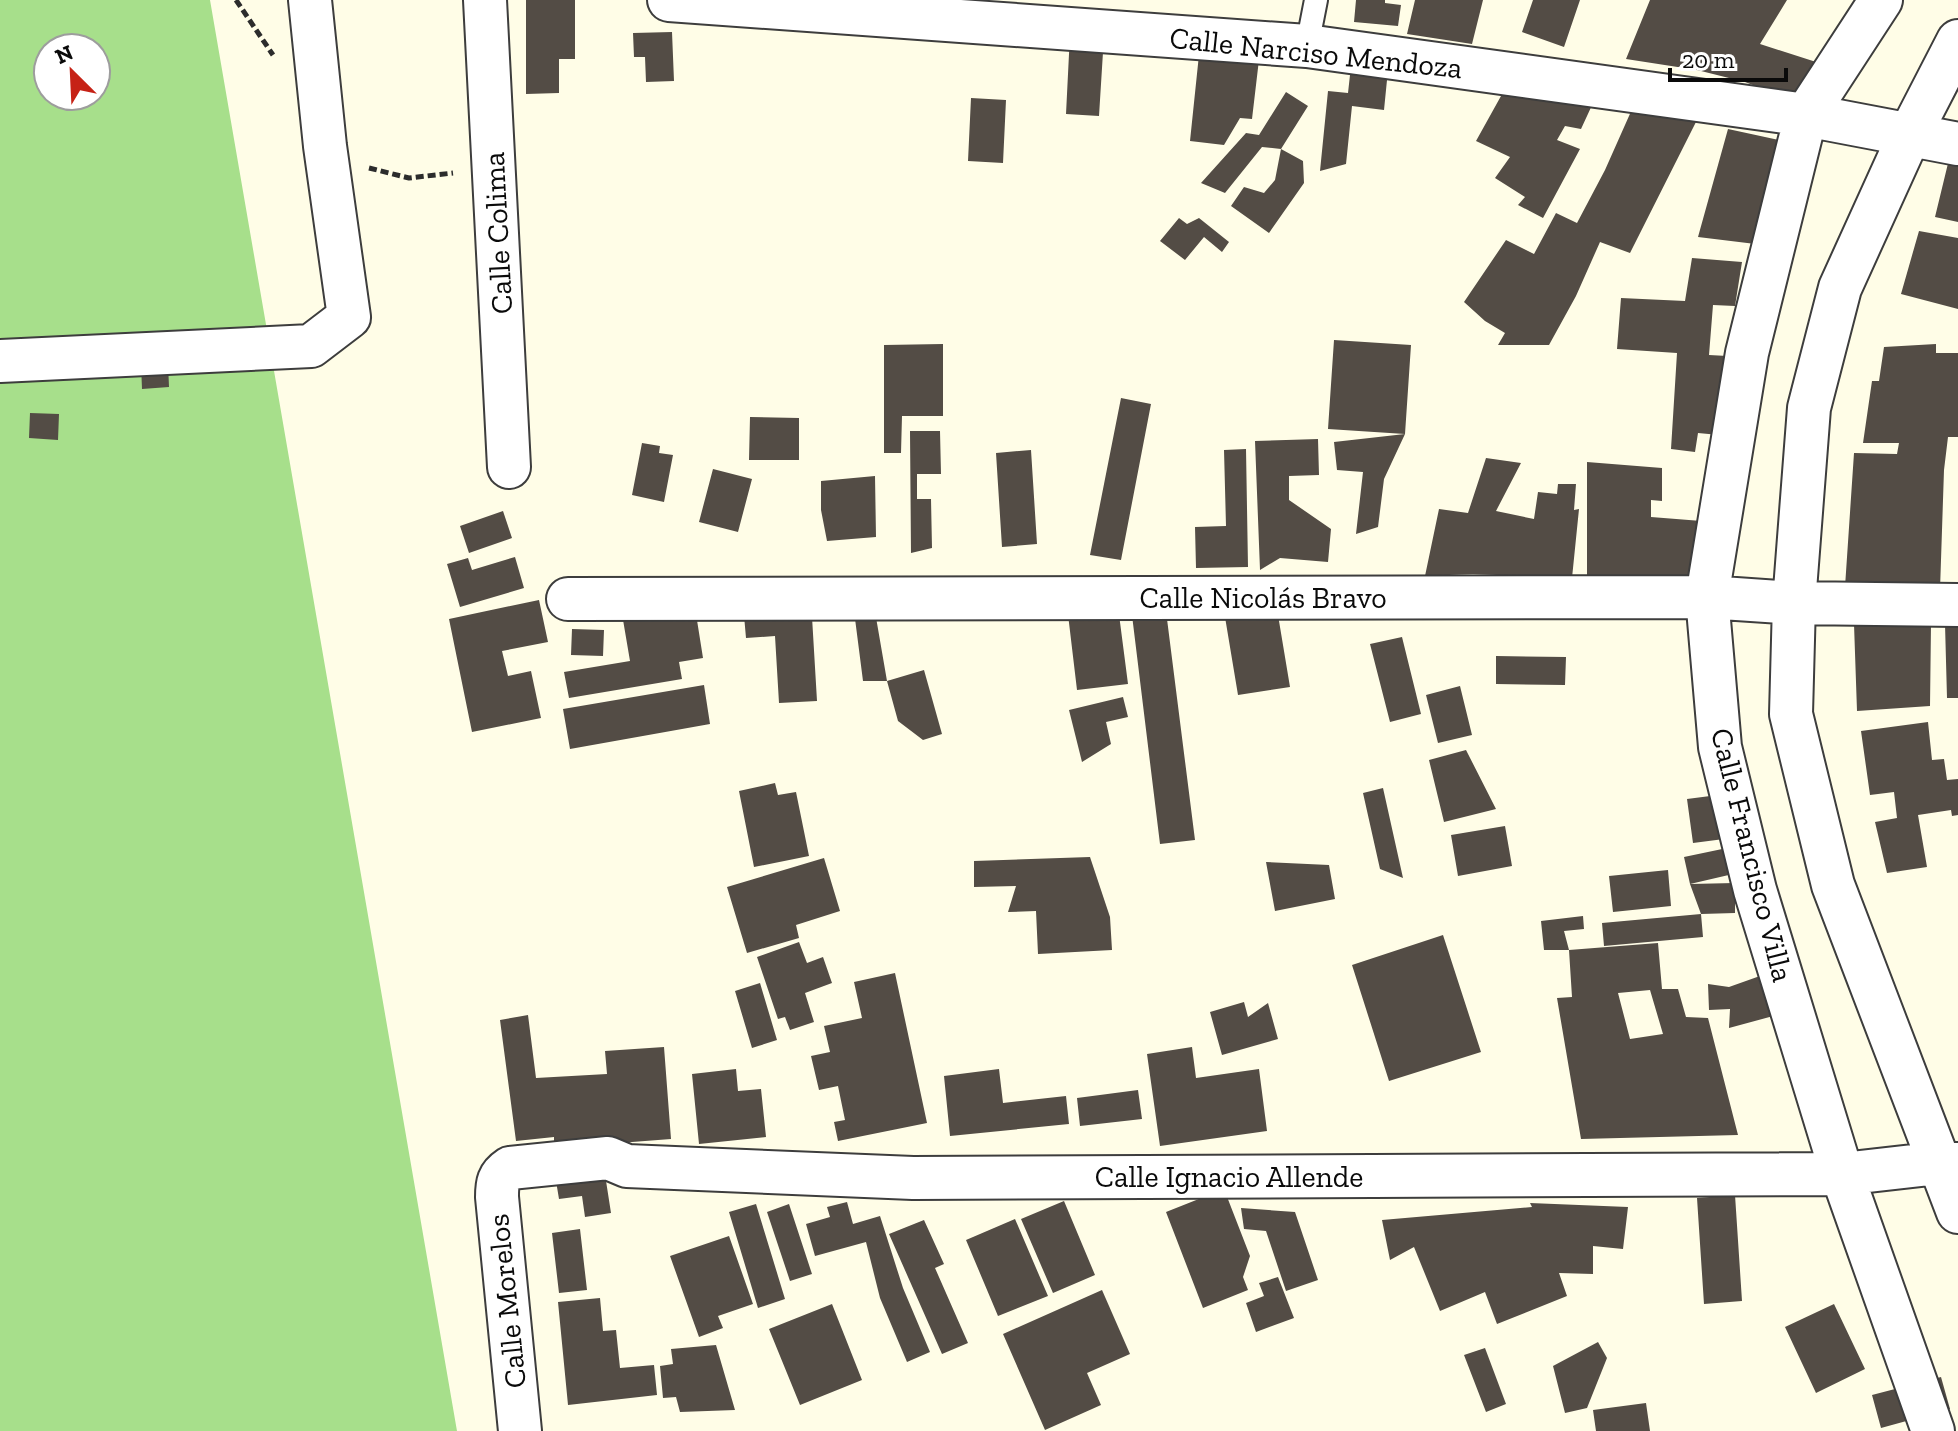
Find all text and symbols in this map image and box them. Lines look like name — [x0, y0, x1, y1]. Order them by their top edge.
street label: Calle Narciso Mendoza — [1168, 20, 1464, 86]
north arrow — [32, 32, 112, 112]
scale bar — [1670, 32, 1786, 82]
text: N — [51, 38, 77, 70]
text: 20 m — [1682, 45, 1735, 74]
street label: Calle Colima — [476, 151, 520, 315]
street label: Calle Nicolás Bravo — [1139, 580, 1387, 616]
street label: Calle Francisco Villa — [1703, 725, 1801, 985]
street label: Calle Ignacio Allende — [1095, 1159, 1363, 1195]
street label: Calle Morelos — [480, 1212, 534, 1390]

